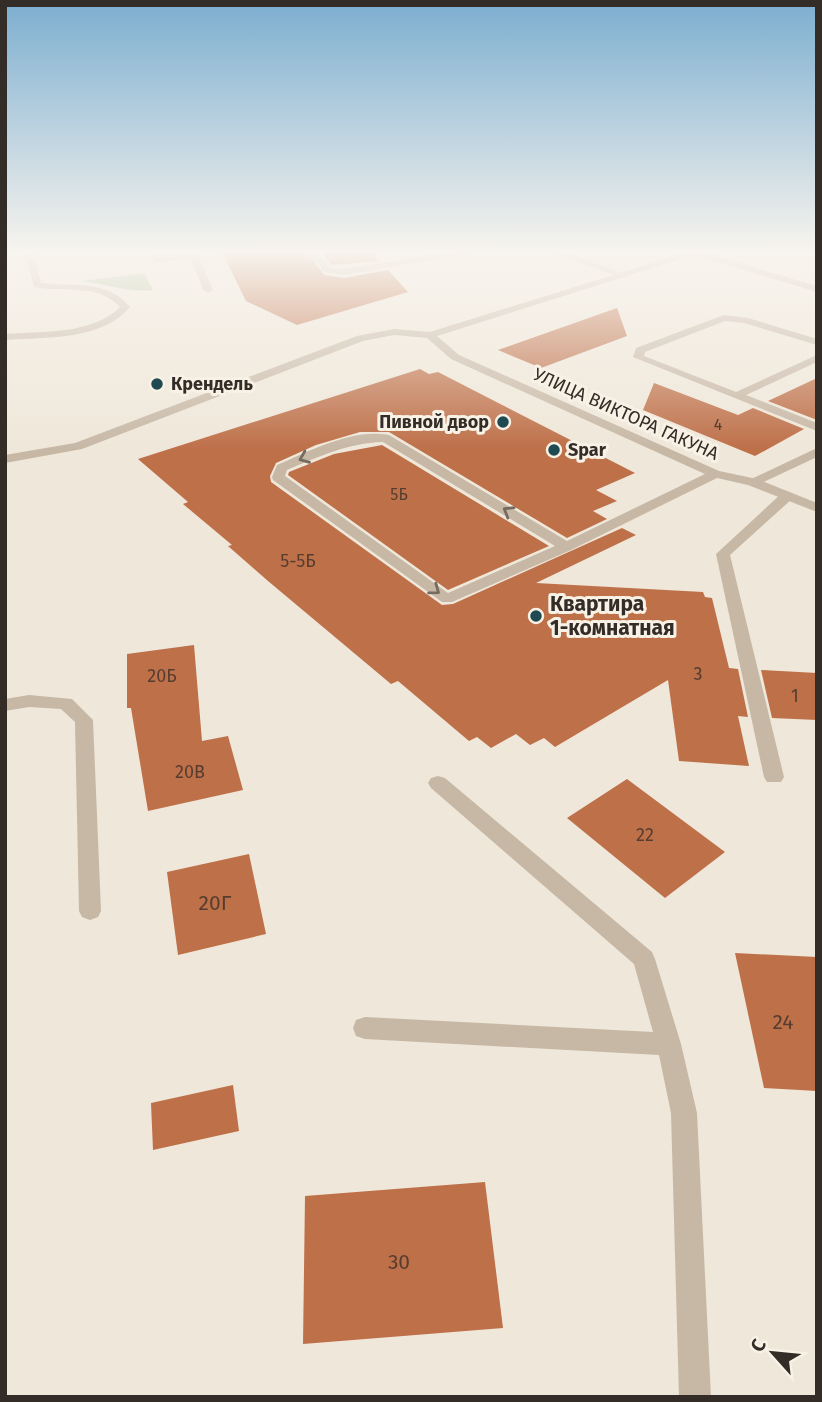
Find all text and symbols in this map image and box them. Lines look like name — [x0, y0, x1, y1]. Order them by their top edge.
street label: УЛИЦА ВИКТОРА ГАКУНА — [530, 363, 723, 465]
place label: Крендель — [171, 373, 253, 395]
marker: Крендель — [149, 376, 165, 392]
place label: Пивной двор — [379, 411, 489, 433]
marker: Пивной двор — [495, 414, 511, 430]
house number: 4 — [714, 415, 723, 434]
place label: Spar — [568, 439, 607, 461]
marker: Spar — [546, 442, 562, 458]
one-way arrow — [299, 450, 311, 464]
house number: 5Б — [390, 485, 408, 504]
one-way arrow — [502, 507, 515, 520]
house number: 5-5Б — [280, 550, 316, 572]
one-way arrow — [427, 582, 440, 594]
place label: Квартира 1-комнатная — [550, 591, 675, 641]
marker: Квартира 1-комнатная — [528, 608, 544, 624]
house number: 3 — [694, 663, 702, 685]
house number: 20Б — [147, 665, 177, 687]
house number: 1 — [791, 685, 799, 707]
house number: 20В — [175, 761, 205, 783]
house number: 22 — [636, 824, 654, 846]
house number: 20Г — [199, 890, 232, 916]
house number: 24 — [773, 1009, 794, 1035]
house number: 30 — [388, 1249, 410, 1275]
north arrow — [738, 1318, 808, 1388]
text: С — [746, 1335, 771, 1356]

